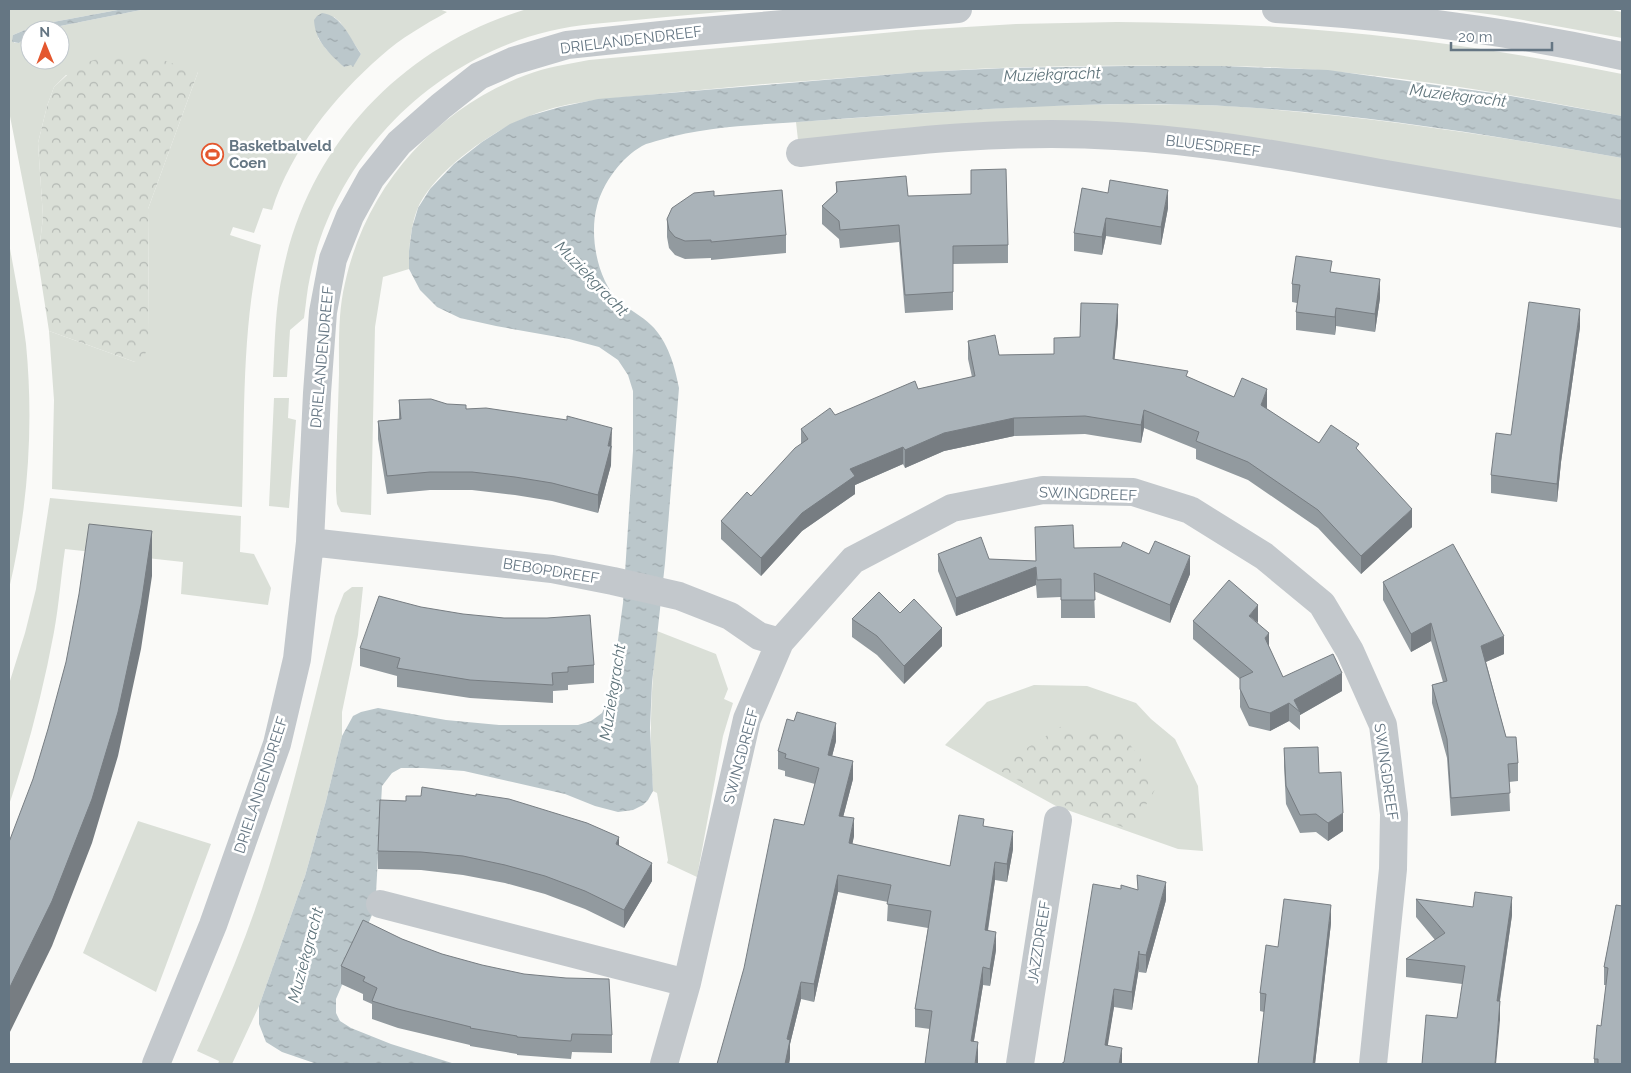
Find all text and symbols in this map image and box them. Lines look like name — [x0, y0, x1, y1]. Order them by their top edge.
north arrow — [20, 20, 70, 70]
scale bar — [1451, 20, 1552, 52]
street label: DRIELANDENDREEF — [559, 22, 703, 58]
text: N — [39, 24, 50, 40]
text: 20 m — [1458, 28, 1493, 46]
water label: Muziekgracht — [1003, 63, 1102, 86]
water label: Muziekgracht — [1409, 80, 1508, 111]
street label: BLUESDREEF — [1165, 131, 1262, 161]
place label: Basketbalveld Coen — [229, 137, 332, 172]
sports icon: Basketbalveld Coen — [201, 143, 225, 167]
water label: Muziekgracht — [551, 237, 633, 321]
street label: DRIELANDENDREEF — [307, 285, 337, 429]
street label: SWINGDREEF — [1039, 483, 1138, 505]
street label: BEBOPDREEF — [502, 554, 601, 588]
water label: Muziekgracht — [596, 642, 630, 742]
street label: SWINGDREEF — [720, 706, 762, 806]
street label: DRIELANDENDREEF — [230, 714, 292, 856]
street label: SWINGDREEF — [1370, 722, 1402, 822]
street label: JAZZDREEF — [1024, 899, 1054, 985]
water label: Muziekgracht — [284, 905, 327, 1005]

